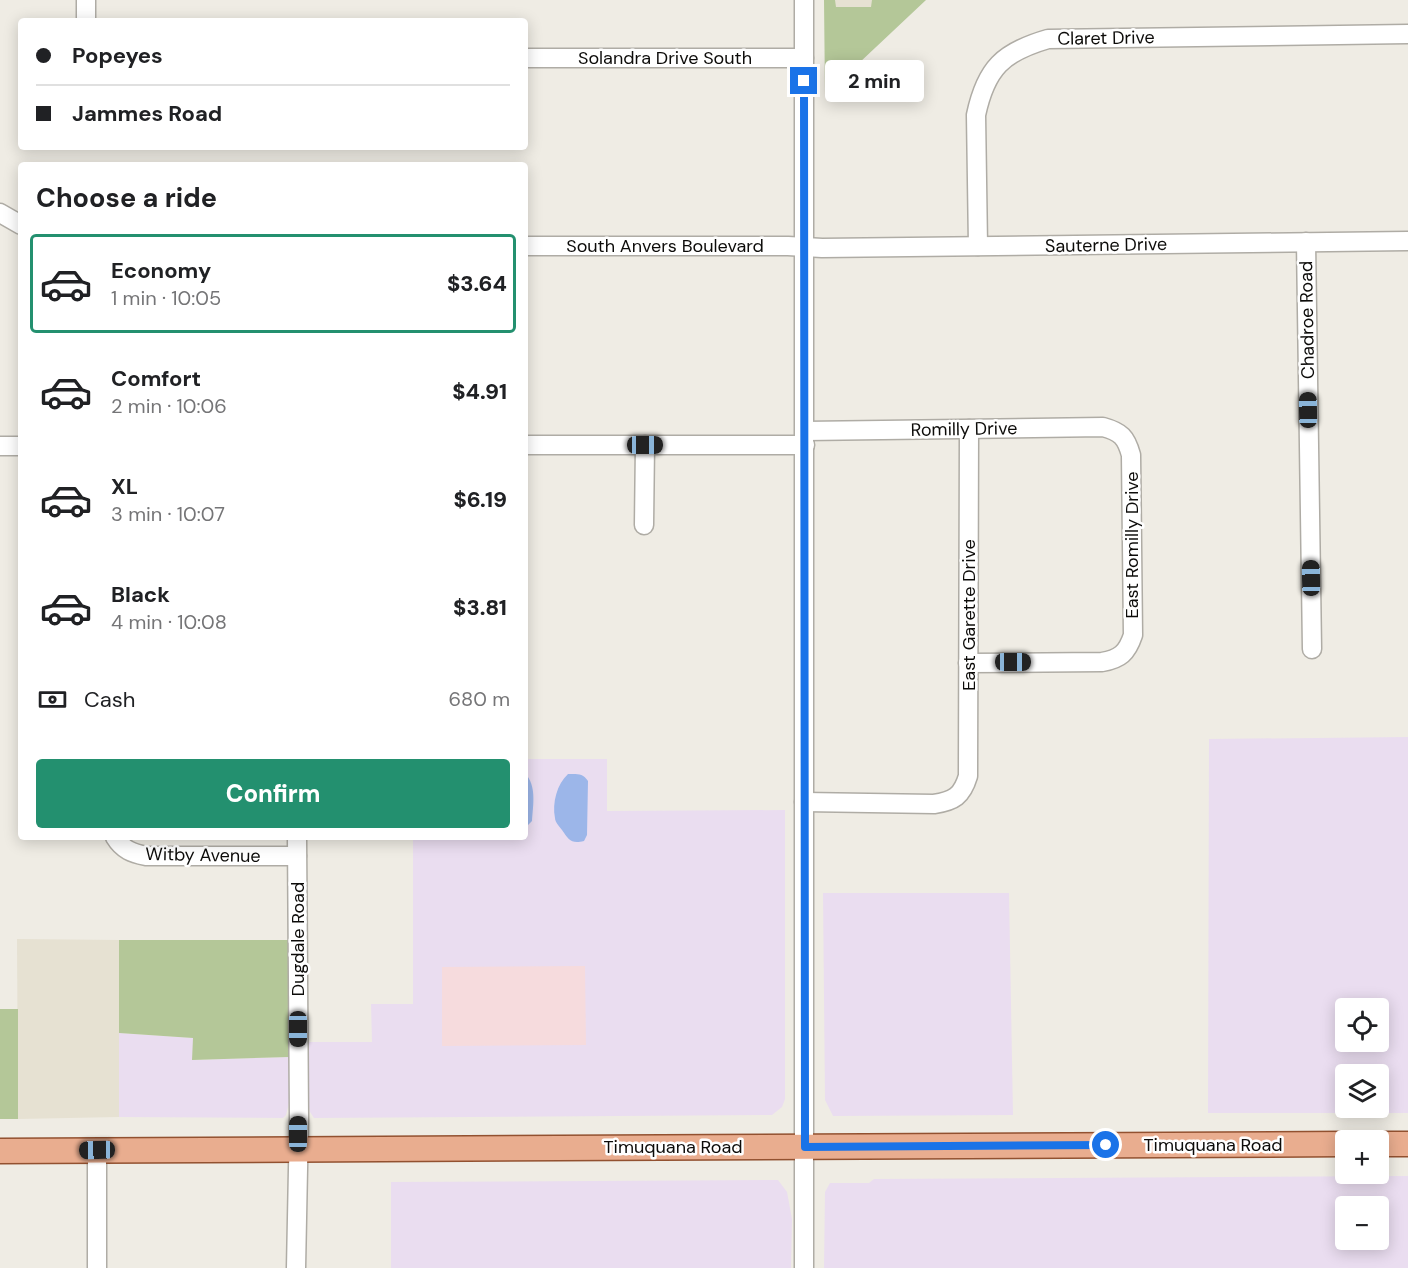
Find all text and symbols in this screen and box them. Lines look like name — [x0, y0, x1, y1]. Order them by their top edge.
street label: Claret Drive — [1057, 25, 1155, 51]
text: Popeyes — [72, 41, 163, 70]
street label: Solandra Drive South — [578, 46, 752, 70]
callout: 2 min — [825, 60, 924, 102]
route end — [790, 67, 817, 94]
text: 2 min — [848, 68, 901, 94]
text: Jammes Road — [72, 99, 222, 128]
text: Choose a ride — [36, 180, 217, 215]
street label: Sauterne Drive — [1045, 232, 1167, 258]
street label: South Anvers Boulevard — [566, 234, 764, 258]
text: Economy — [111, 256, 211, 285]
icon: car — [39, 257, 93, 311]
street label: Chadroe Road — [1294, 261, 1320, 379]
text: $3.64 — [447, 269, 507, 298]
text: 1 min · 10:05 — [111, 285, 221, 311]
text: Comfort — [111, 364, 201, 393]
icon: car — [39, 365, 93, 419]
text: $4.91 — [452, 377, 507, 406]
car — [1299, 392, 1317, 428]
text: 2 min · 10:06 — [111, 393, 227, 419]
street label: Romilly Drive — [910, 416, 1018, 442]
car — [627, 436, 663, 454]
street label: East Romilly Drive — [1120, 471, 1144, 619]
text: XL — [111, 472, 138, 501]
icon: car — [39, 473, 93, 527]
text: $6.19 — [453, 485, 507, 514]
text: 3 min · 10:07 — [111, 501, 225, 527]
street label: East Garette Drive — [957, 539, 981, 691]
car — [1302, 560, 1320, 596]
text: Black — [111, 580, 170, 609]
icon: car — [39, 581, 93, 635]
text: $3.81 — [453, 593, 507, 622]
text: 4 min · 10:08 — [111, 609, 227, 635]
car — [995, 653, 1031, 671]
icon: cash — [36, 683, 69, 716]
text: Cash — [84, 685, 135, 714]
text: 680 m — [448, 686, 510, 712]
button: Confirm — [36, 759, 510, 828]
street label: Witby Avenue — [145, 842, 261, 868]
street label: Dugdale Road — [286, 882, 310, 996]
map controls — [1335, 998, 1389, 1250]
button: locate — [1335, 998, 1389, 1052]
car — [289, 1011, 307, 1047]
button: layers — [1335, 1064, 1389, 1118]
car — [289, 1116, 307, 1152]
button: + — [1335, 1130, 1389, 1184]
route start — [1092, 1131, 1119, 1158]
street label: Timuquana Road — [1144, 1133, 1282, 1157]
street label: Timuquana Road — [604, 1135, 742, 1159]
car — [79, 1141, 115, 1159]
button: − — [1335, 1196, 1389, 1250]

